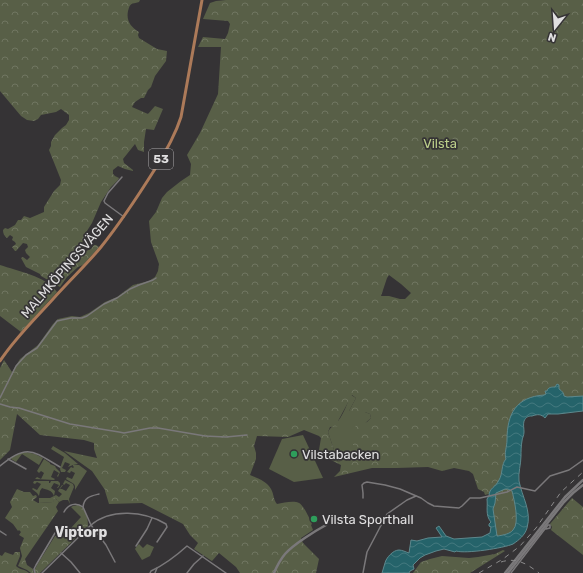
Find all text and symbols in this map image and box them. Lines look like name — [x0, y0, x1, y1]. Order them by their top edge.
north arrow — [535, 8, 575, 48]
text: N — [546, 30, 558, 44]
park label: Vilsta — [423, 136, 457, 151]
road number: 53 — [149, 149, 173, 169]
street label: MALMKÖPINGSVÄGEN — [18, 211, 116, 321]
place label: Vilstabacken — [302, 447, 379, 462]
marker: Vilstabacken — [289, 449, 299, 459]
place label: Vilsta Sporthall — [322, 512, 414, 527]
marker: Vilsta Sporthall — [309, 514, 319, 524]
district label: Viptorp — [55, 524, 107, 541]

